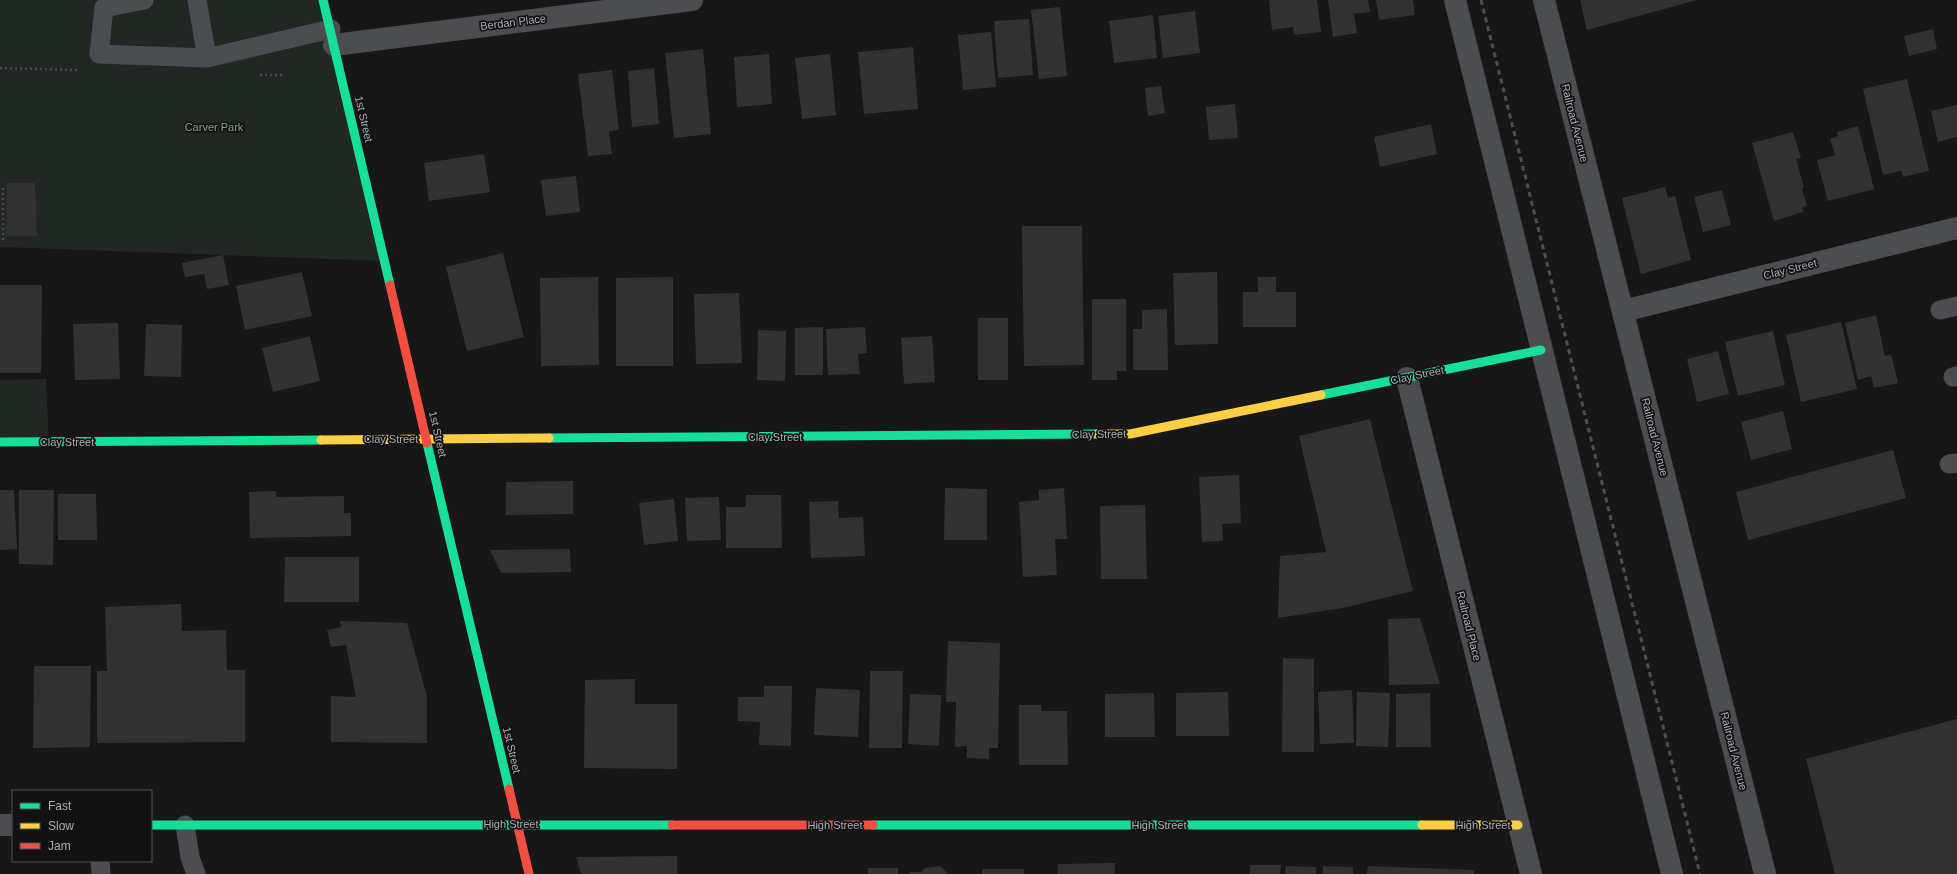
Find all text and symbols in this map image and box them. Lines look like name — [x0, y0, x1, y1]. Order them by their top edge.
street label: Berdan Place — [479, 12, 547, 32]
street label: Railroad Avenue — [1559, 82, 1591, 164]
street label: 1st Street — [353, 95, 375, 143]
park label: Carver Park — [185, 121, 244, 133]
street label: Clay Street — [1762, 257, 1818, 281]
street label: Clay Street — [1389, 363, 1445, 387]
street label: Railroad Avenue — [1639, 396, 1671, 478]
street label: 1st Street — [427, 410, 449, 458]
street label: Clay Street — [1072, 428, 1126, 440]
street label: Clay Street — [748, 431, 802, 443]
street label: Clay Street — [364, 433, 418, 445]
street label: Clay Street — [40, 436, 94, 448]
street label: Railroad Place — [1455, 590, 1483, 662]
street label: Railroad Avenue — [1718, 710, 1750, 792]
street label: 1st Street — [501, 726, 523, 774]
legend — [12, 790, 152, 862]
text: Fast — [48, 799, 72, 813]
street label: High Street — [483, 818, 539, 830]
text: Slow — [48, 819, 74, 833]
street label: High Street — [807, 819, 863, 831]
street label: High Street — [1131, 819, 1187, 831]
street label: High Street — [1455, 819, 1511, 831]
text: Jam — [48, 839, 71, 853]

